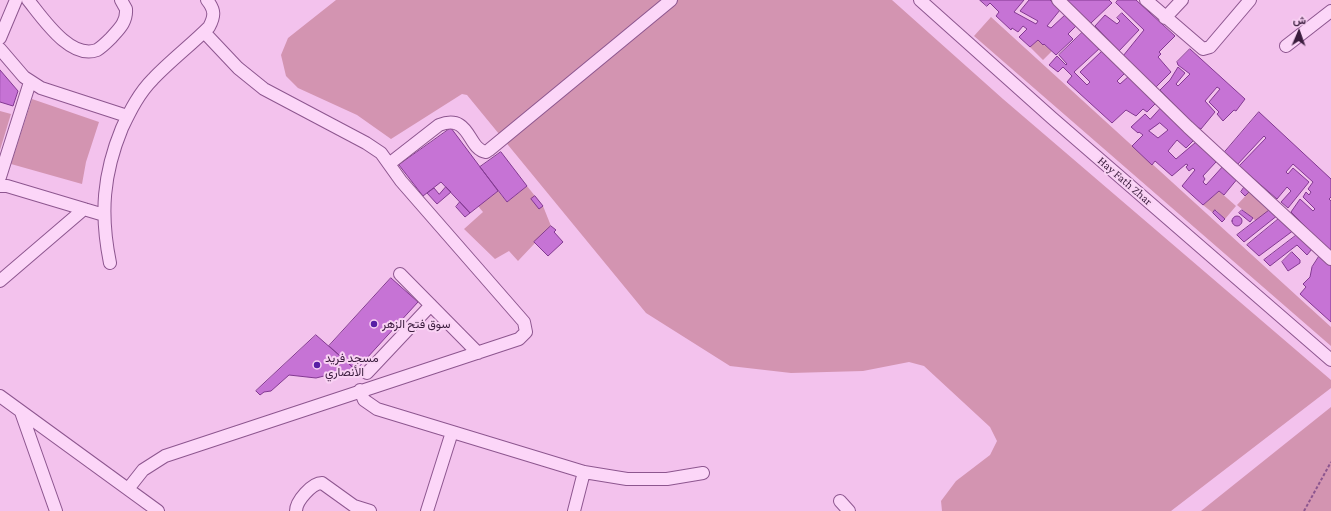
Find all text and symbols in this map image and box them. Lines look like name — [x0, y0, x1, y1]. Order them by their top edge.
north arrow — [1279, 12, 1319, 52]
text: ش — [1293, 14, 1306, 26]
street label: Hay Fath Zhar — [1095, 153, 1155, 209]
place label: سوق فتح الزهر — [382, 317, 451, 331]
marker: سوق فتح الزهر — [369, 319, 379, 329]
place label: مسجد فريد الأنصاري — [325, 351, 379, 379]
marker: مسجد فريد الأنصاري — [312, 360, 322, 370]

